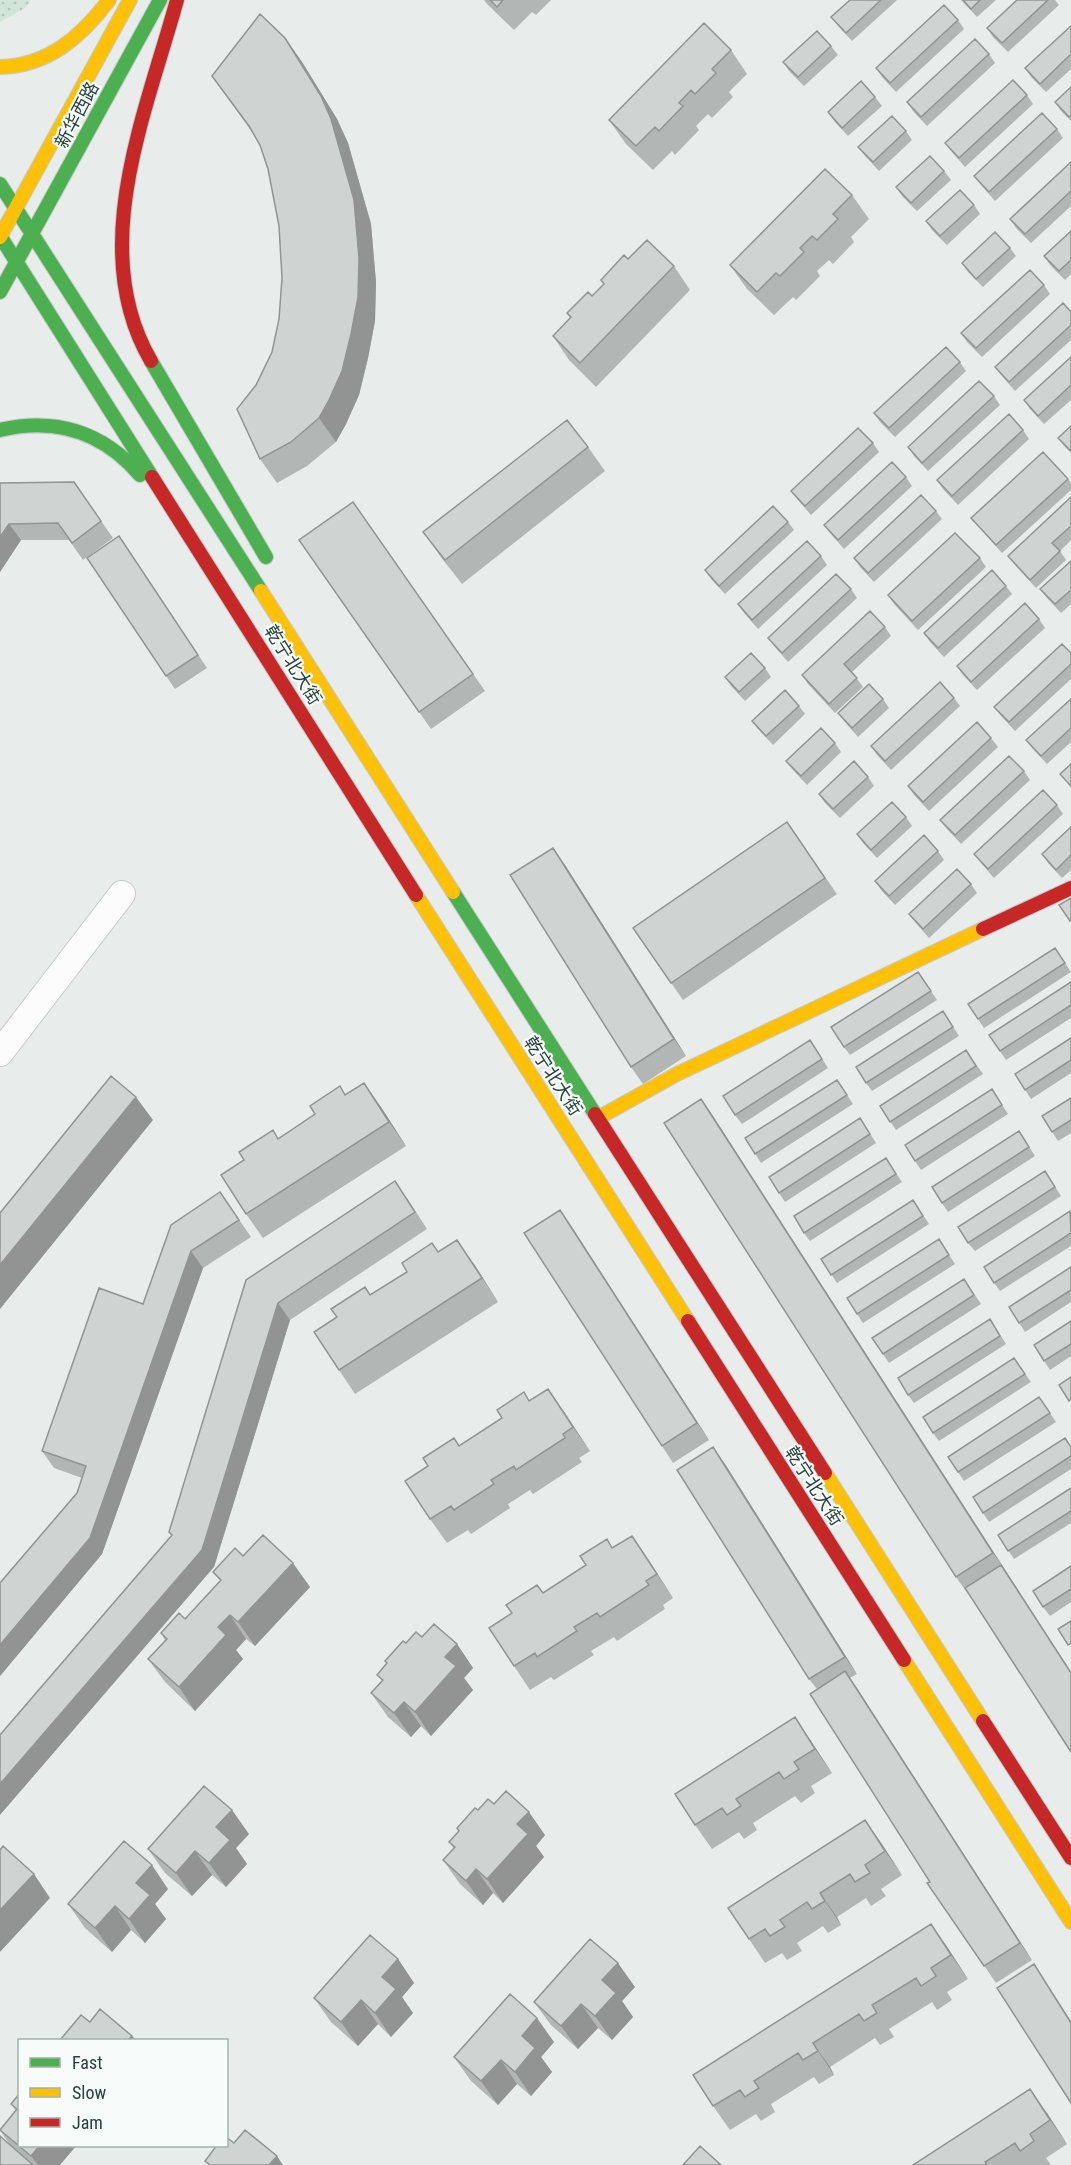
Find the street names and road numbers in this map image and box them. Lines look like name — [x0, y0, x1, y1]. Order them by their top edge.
street label: 新华西路 — [50, 78, 103, 151]
street label: 乾宁北大街 — [261, 621, 326, 708]
street label: 乾宁北大街 — [520, 1032, 587, 1119]
street label: 乾宁北大街 — [781, 1442, 848, 1529]

